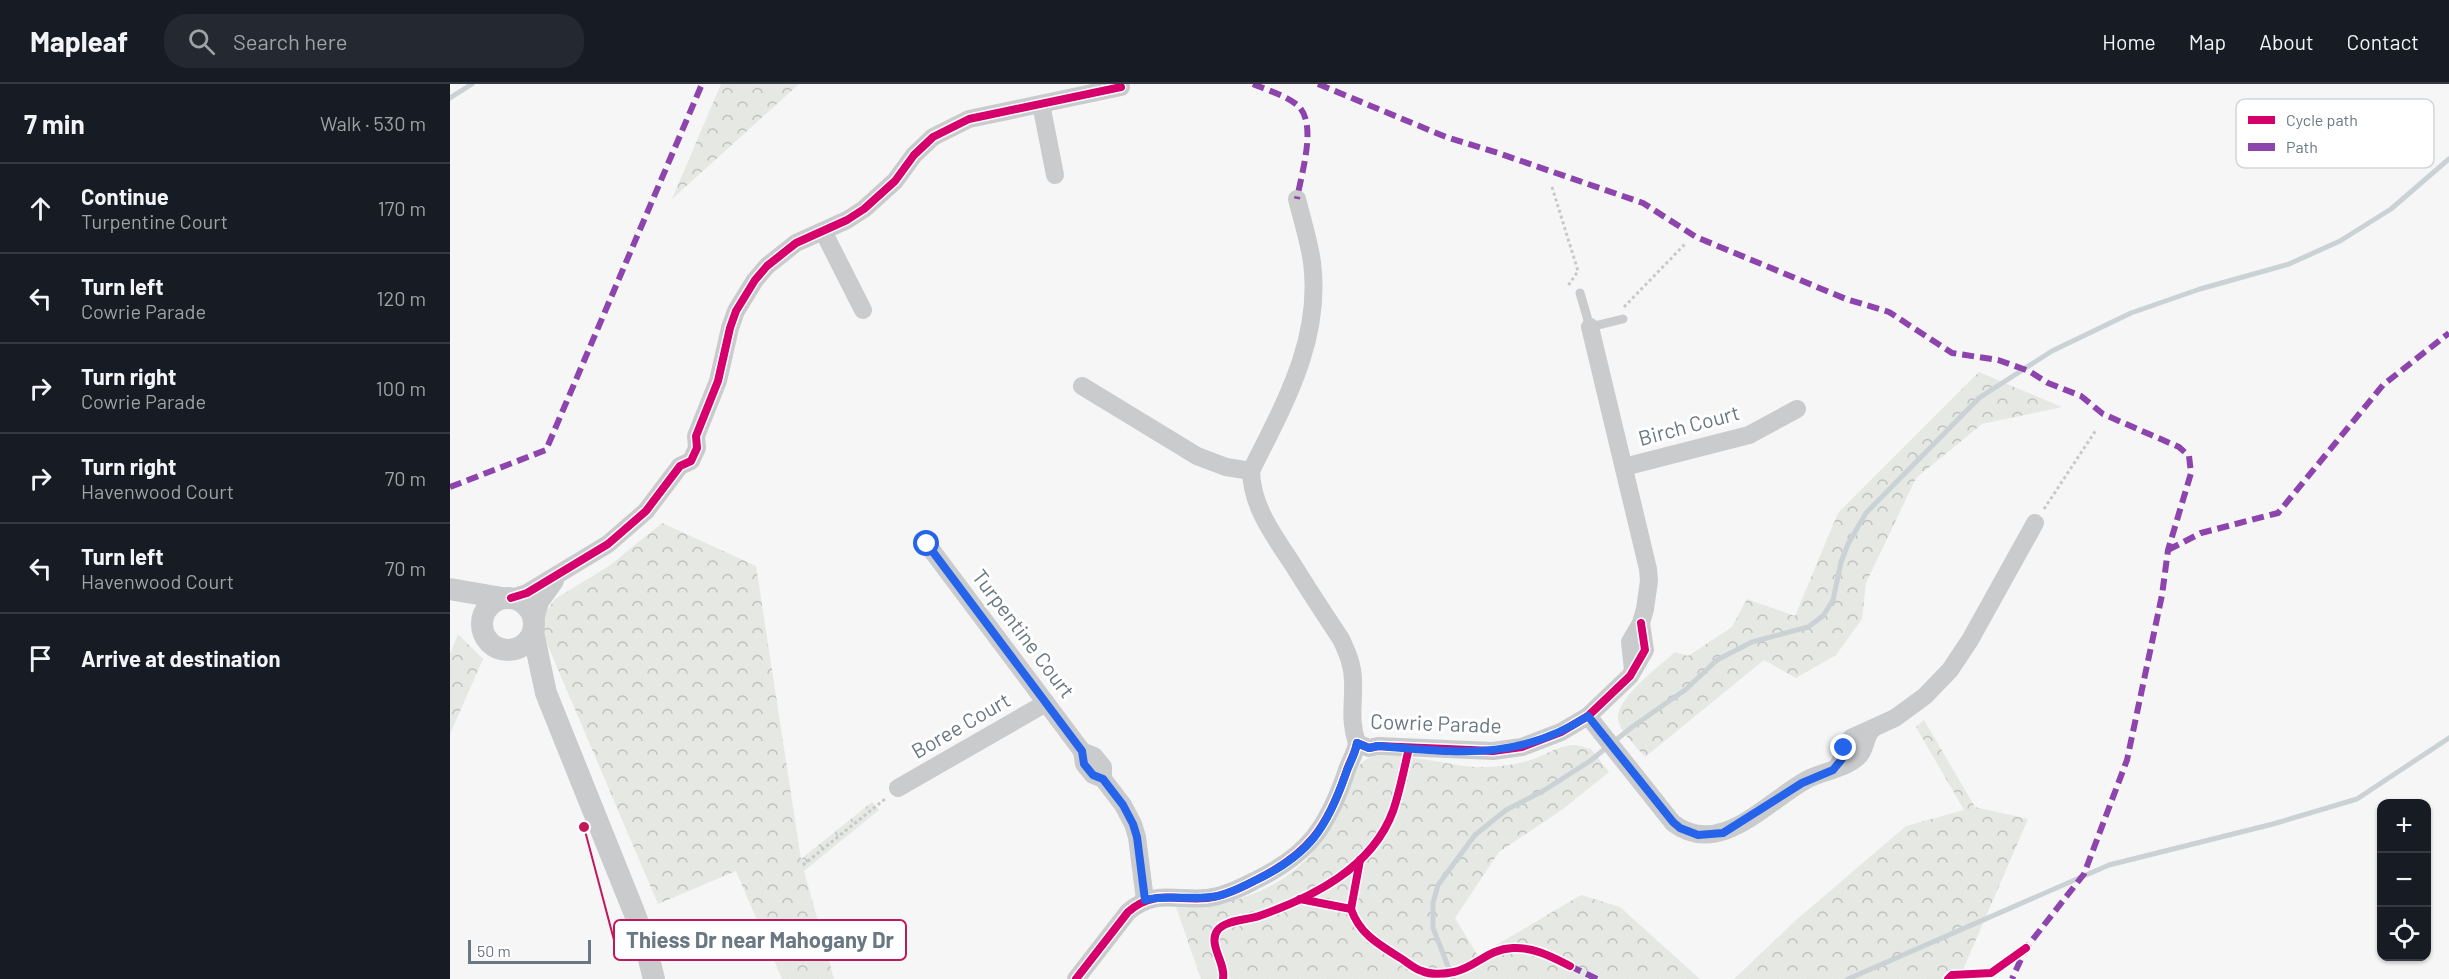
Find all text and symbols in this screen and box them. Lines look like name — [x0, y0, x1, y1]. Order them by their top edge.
search box — [164, 14, 584, 68]
text: Mapleaf — [30, 24, 128, 58]
icon: search — [185, 25, 218, 58]
text: Search here — [233, 28, 347, 54]
text: Home — [2102, 29, 2156, 54]
text: Map — [2189, 29, 2226, 54]
text: About — [2259, 29, 2314, 54]
text: Contact — [2347, 29, 2419, 54]
legend — [2236, 99, 2434, 168]
text: 7 min — [24, 108, 85, 139]
text: Cycle path — [2286, 110, 2358, 129]
text: Walk · 530 m — [320, 111, 426, 135]
text: Path — [2286, 137, 2318, 156]
text: Continue — [81, 183, 169, 209]
icon: ahead — [24, 192, 57, 225]
text: 170 m — [378, 196, 426, 220]
text: Turpentine Court — [81, 209, 228, 233]
text: Turn left — [81, 273, 164, 299]
icon: left — [24, 282, 57, 315]
text: 120 m — [376, 286, 426, 310]
text: Cowrie Parade — [81, 299, 206, 323]
text: Turn right — [81, 363, 176, 389]
icon: right — [24, 372, 57, 405]
text: 100 m — [376, 376, 426, 400]
text: Cowrie Parade — [81, 389, 206, 413]
street label: Birch Court — [1635, 399, 1742, 450]
text: Turn right — [81, 453, 176, 479]
icon: right — [24, 462, 57, 495]
text: 70 m — [385, 466, 426, 490]
text: Havenwood Court — [81, 479, 234, 503]
route start — [913, 530, 939, 556]
text: Turn left — [81, 543, 164, 569]
icon: left — [24, 552, 57, 585]
text: 70 m — [385, 556, 426, 580]
street label: Turpentine Court — [968, 564, 1081, 702]
text: Havenwood Court — [81, 569, 234, 593]
icon: arrive — [24, 642, 57, 675]
text: Arrive at destination — [81, 645, 280, 671]
street label: Boree Court — [906, 686, 1014, 763]
street label: Cowrie Parade — [1370, 708, 1502, 737]
route end — [1830, 734, 1856, 760]
map controls — [2377, 799, 2431, 961]
button: + — [2377, 799, 2431, 853]
button: − — [2377, 853, 2431, 907]
button: locate — [2377, 907, 2431, 961]
callout: Thiess Dr near Mahogany Dr — [614, 920, 906, 960]
text: Thiess Dr near Mahogany Dr — [626, 926, 895, 952]
scale bar — [468, 937, 591, 964]
text: 50 m — [477, 941, 511, 960]

